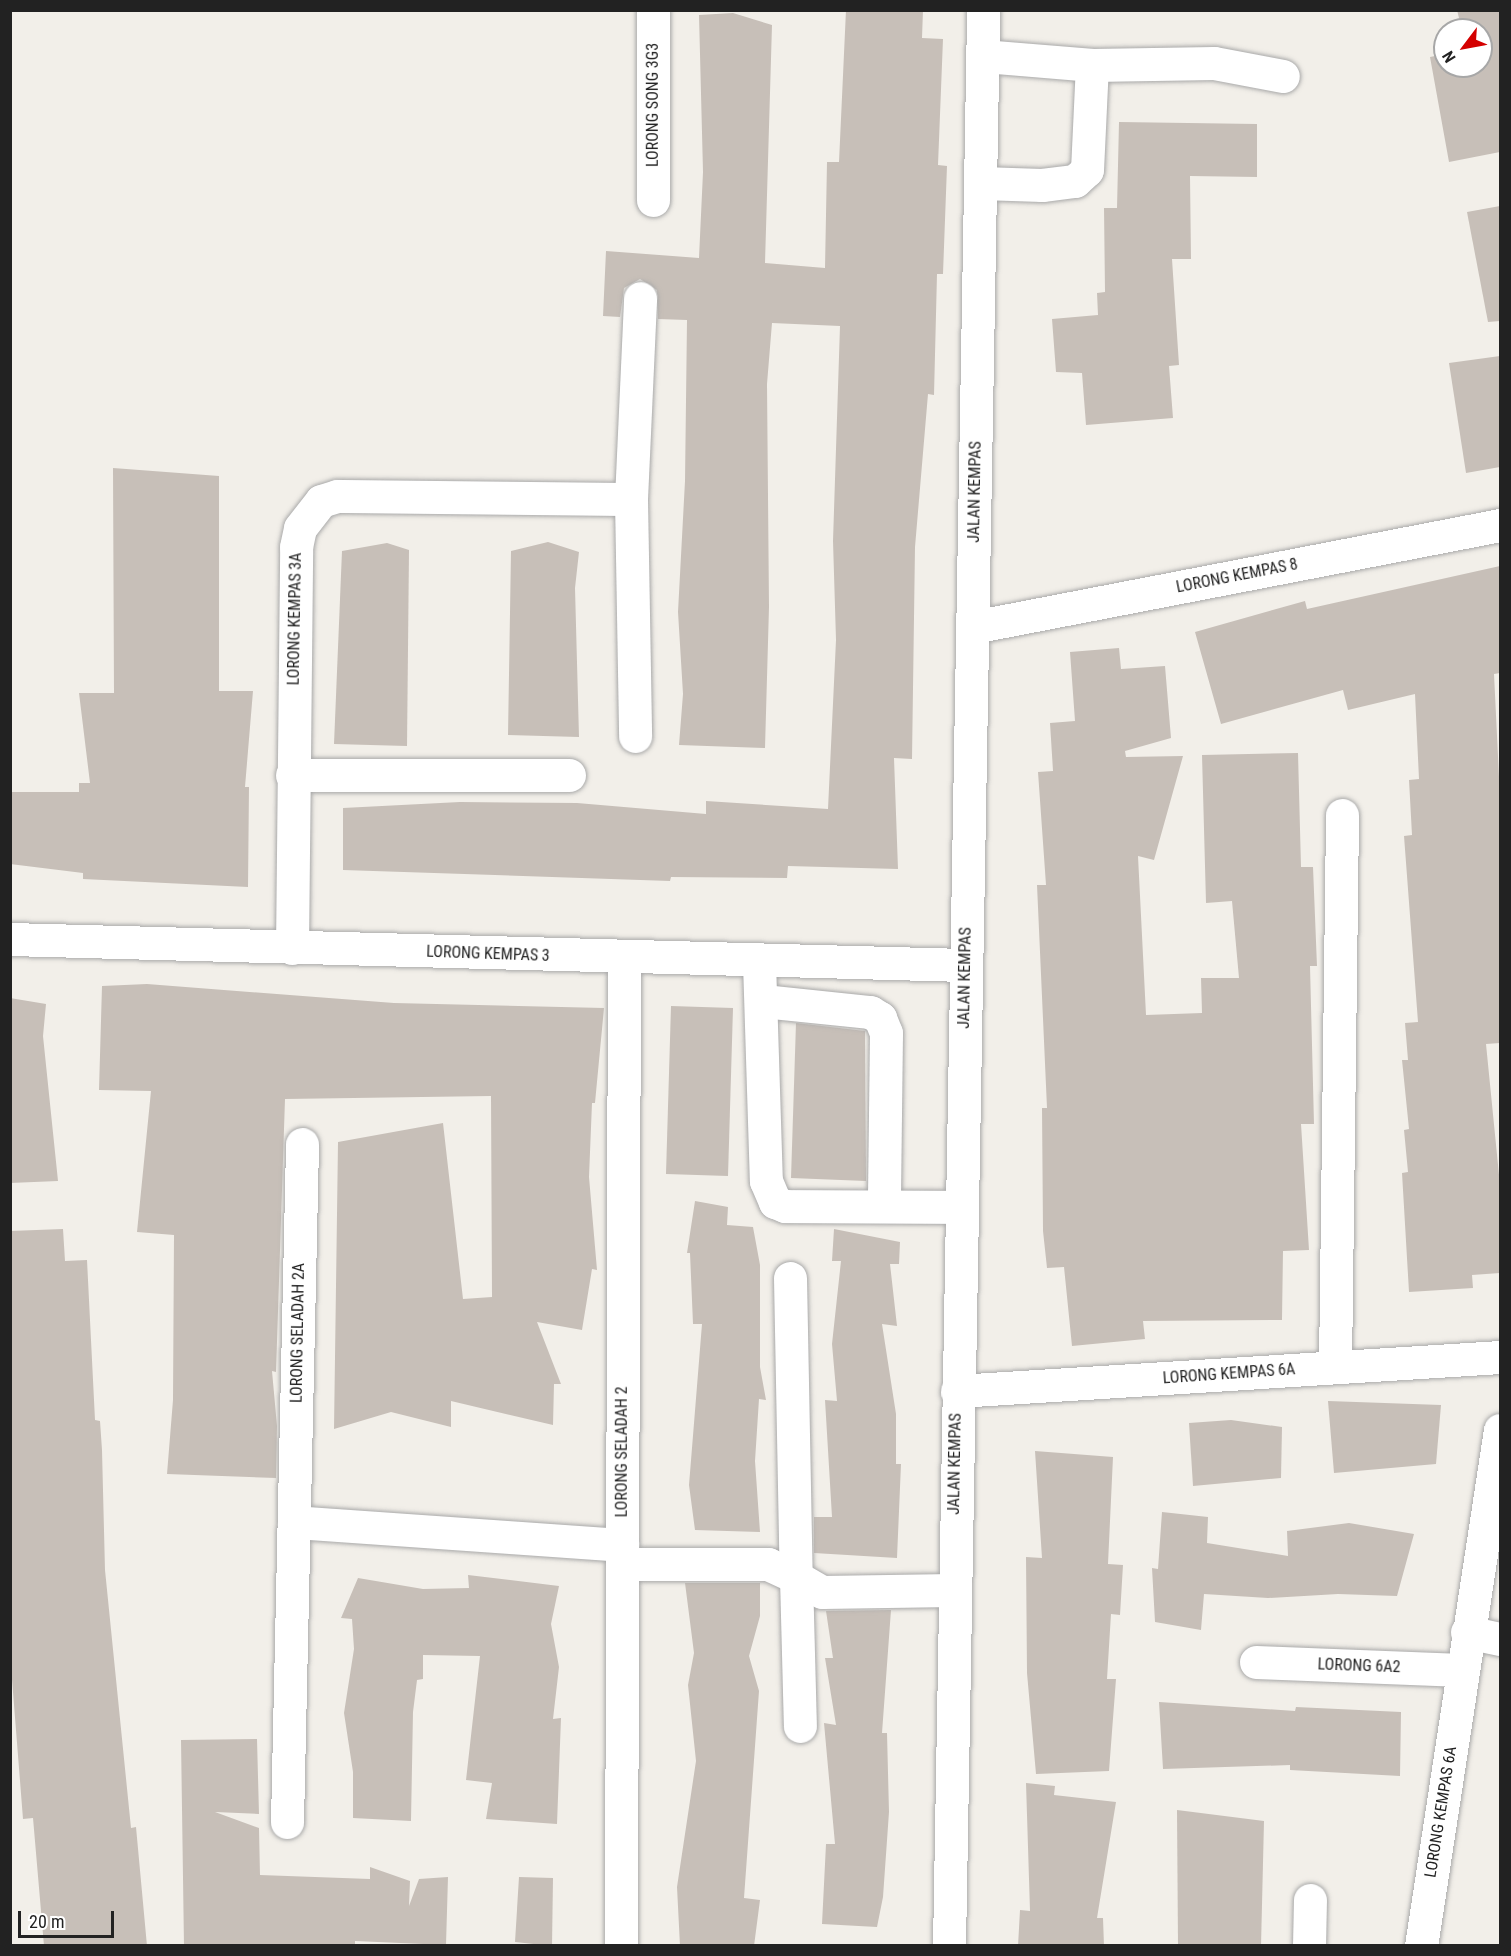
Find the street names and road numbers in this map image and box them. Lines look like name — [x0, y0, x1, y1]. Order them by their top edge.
street label: LORONG SONG 3G3 — [643, 43, 663, 167]
street label: JALAN KEMPAS — [965, 441, 985, 543]
street label: LORONG KEMPAS 3A — [284, 552, 306, 686]
street label: LORONG KEMPAS 8 — [1175, 555, 1299, 597]
street label: JALAN KEMPAS — [955, 927, 975, 1029]
street label: LORONG KEMPAS 3 — [426, 942, 550, 966]
street label: LORONG SELADAH 2A — [287, 1263, 309, 1403]
street label: LORONG KEMPAS 6A — [1162, 1360, 1296, 1388]
street label: LORONG SELADAH 2 — [612, 1387, 632, 1517]
street label: JALAN KEMPAS — [945, 1413, 965, 1515]
street label: LORONG 6A2 — [1317, 1655, 1401, 1677]
street label: LORONG KEMPAS 6A — [1421, 1745, 1461, 1879]

